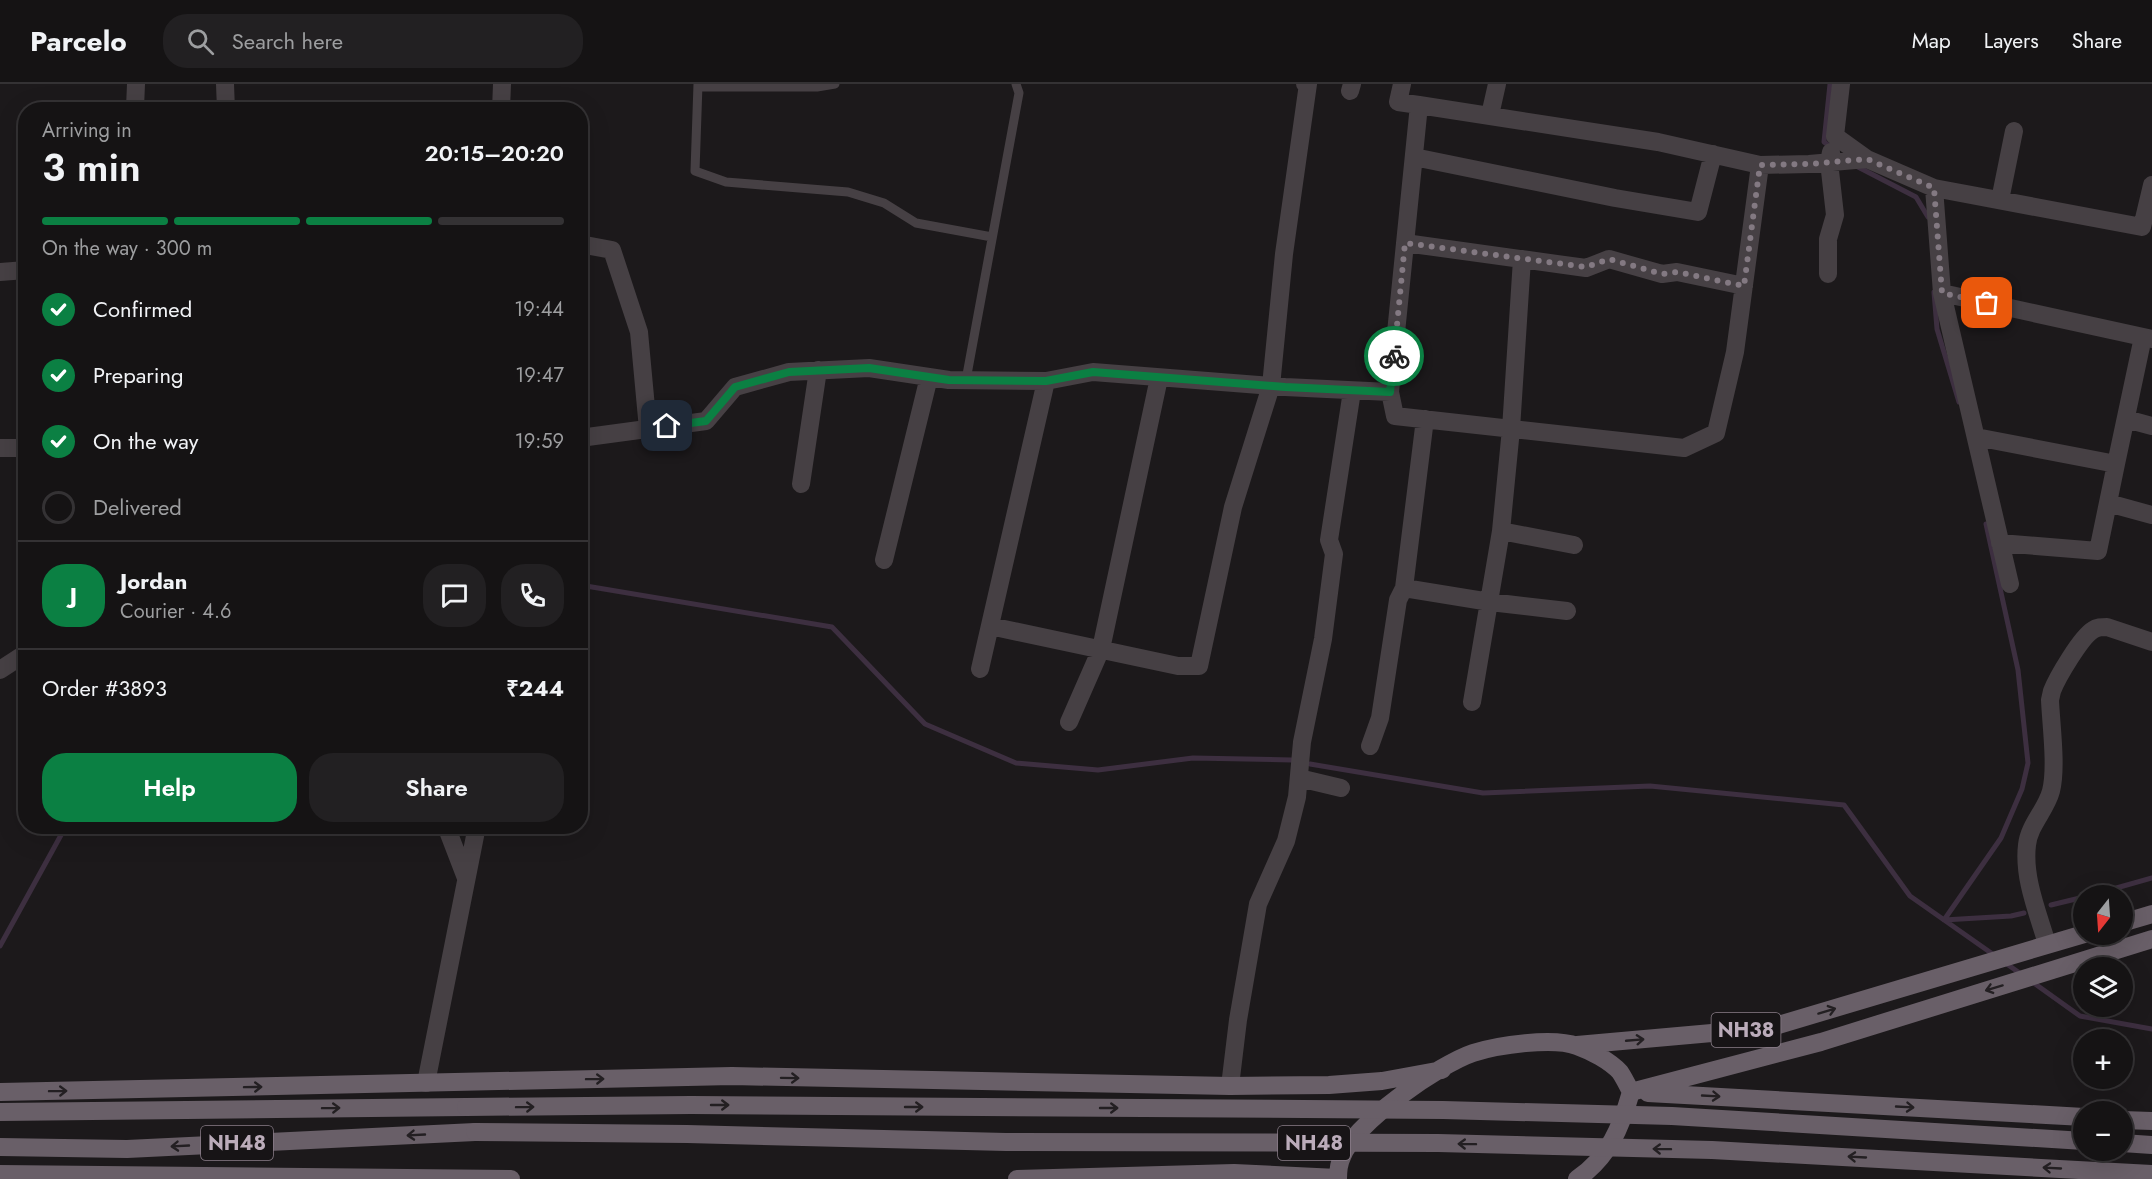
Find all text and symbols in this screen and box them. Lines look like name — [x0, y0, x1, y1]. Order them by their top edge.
search box — [163, 14, 583, 68]
text: Parcelo — [30, 21, 127, 62]
icon: search — [184, 25, 217, 58]
text: Search here — [232, 25, 343, 57]
text: Map — [1912, 26, 1951, 56]
text: Layers — [1984, 26, 2039, 56]
text: Share — [2072, 26, 2122, 56]
text: Arriving in — [42, 116, 132, 145]
text: 20:15–20:20 — [425, 137, 564, 169]
text: 3 min — [42, 139, 141, 196]
text: On the way · 300 m — [42, 234, 212, 263]
pin — [1961, 277, 2012, 328]
icon: bag — [1970, 286, 2003, 319]
icon: check — [42, 293, 75, 326]
text: Confirmed — [93, 293, 192, 325]
text: 19:44 — [514, 295, 564, 324]
courier — [1364, 326, 1424, 386]
icon: bike — [1378, 340, 1411, 373]
icon: check — [42, 359, 75, 392]
text: Preparing — [93, 359, 184, 391]
text: 19:47 — [515, 361, 564, 390]
pin — [641, 400, 692, 451]
icon: home — [650, 409, 683, 442]
icon: check — [42, 425, 75, 458]
text: On the way — [93, 425, 198, 457]
text: 19:59 — [515, 427, 564, 456]
text: Delivered — [93, 491, 182, 523]
button: chat — [423, 564, 486, 627]
button: phone — [501, 564, 564, 627]
text: Jordan — [120, 565, 187, 597]
text: J — [70, 579, 77, 611]
text: Courier · 4.6 — [120, 597, 232, 626]
text: Order #3893 — [42, 672, 167, 704]
text: ₹244 — [506, 672, 564, 704]
button: Help — [42, 753, 297, 822]
button: Share — [309, 753, 564, 822]
north arrow — [2073, 885, 2133, 945]
map controls — [2073, 885, 2133, 1161]
button: layers — [2073, 957, 2133, 1017]
one-way arrow — [1985, 983, 2004, 994]
one-way arrow — [1817, 1005, 1836, 1016]
road number: NH38 — [1712, 1013, 1780, 1047]
button: + — [2073, 1029, 2133, 1089]
one-way arrow — [1624, 1034, 1644, 1045]
one-way arrow — [780, 1072, 800, 1083]
one-way arrow — [585, 1074, 605, 1085]
one-way arrow — [243, 1081, 263, 1093]
one-way arrow — [48, 1085, 68, 1097]
one-way arrow — [1700, 1091, 1720, 1102]
one-way arrow — [709, 1099, 729, 1111]
one-way arrow — [514, 1101, 534, 1112]
one-way arrow — [904, 1101, 924, 1113]
button: − — [2073, 1101, 2133, 1161]
one-way arrow — [1099, 1102, 1119, 1114]
one-way arrow — [1895, 1102, 1915, 1113]
one-way arrow — [321, 1103, 341, 1114]
road number: NH48 — [201, 1126, 273, 1160]
road number: NH48 — [1278, 1126, 1350, 1160]
one-way arrow — [407, 1130, 427, 1141]
one-way arrow — [1458, 1138, 1478, 1150]
one-way arrow — [170, 1141, 190, 1152]
one-way arrow — [1653, 1143, 1673, 1154]
one-way arrow — [1848, 1151, 1867, 1162]
one-way arrow — [2042, 1162, 2062, 1173]

